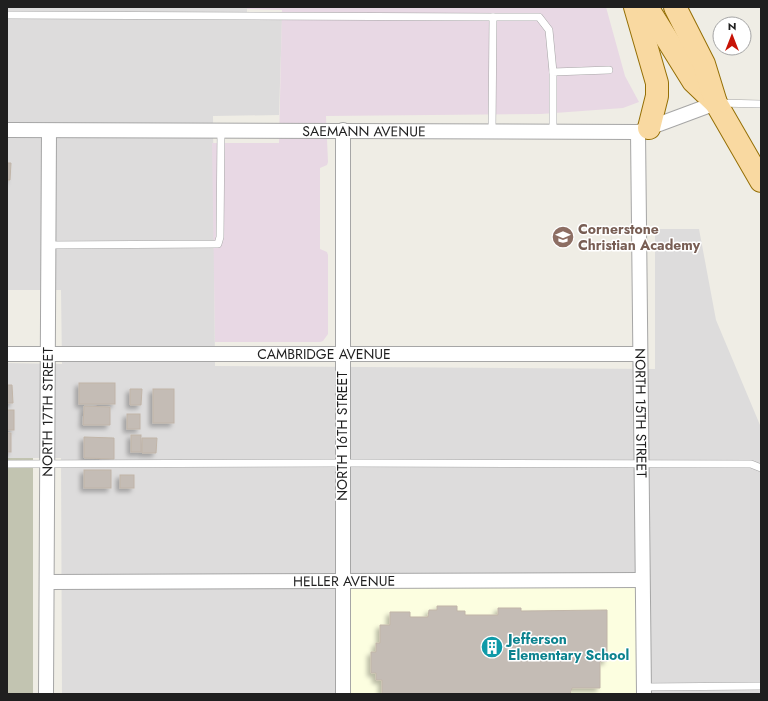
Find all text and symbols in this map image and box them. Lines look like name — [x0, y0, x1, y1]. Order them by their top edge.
north arrow — [712, 16, 752, 56]
text: N — [728, 18, 736, 34]
street label: SAEMANN AVENUE — [302, 121, 426, 141]
place label: Cornerstone Christian Academy — [578, 219, 701, 255]
school or university icon: Cornerstone Christian Academy — [550, 224, 576, 250]
street label: CAMBRIDGE AVENUE — [257, 344, 391, 364]
street label: NORTH 17TH STREET — [37, 347, 58, 477]
street label: NORTH 15TH STREET — [630, 348, 652, 478]
street label: NORTH 16TH STREET — [332, 371, 352, 501]
street label: HELLER AVENUE — [293, 571, 395, 591]
place label: Jefferson Elementary School — [505, 629, 629, 665]
building icon: Jefferson Elementary School — [479, 634, 505, 660]

